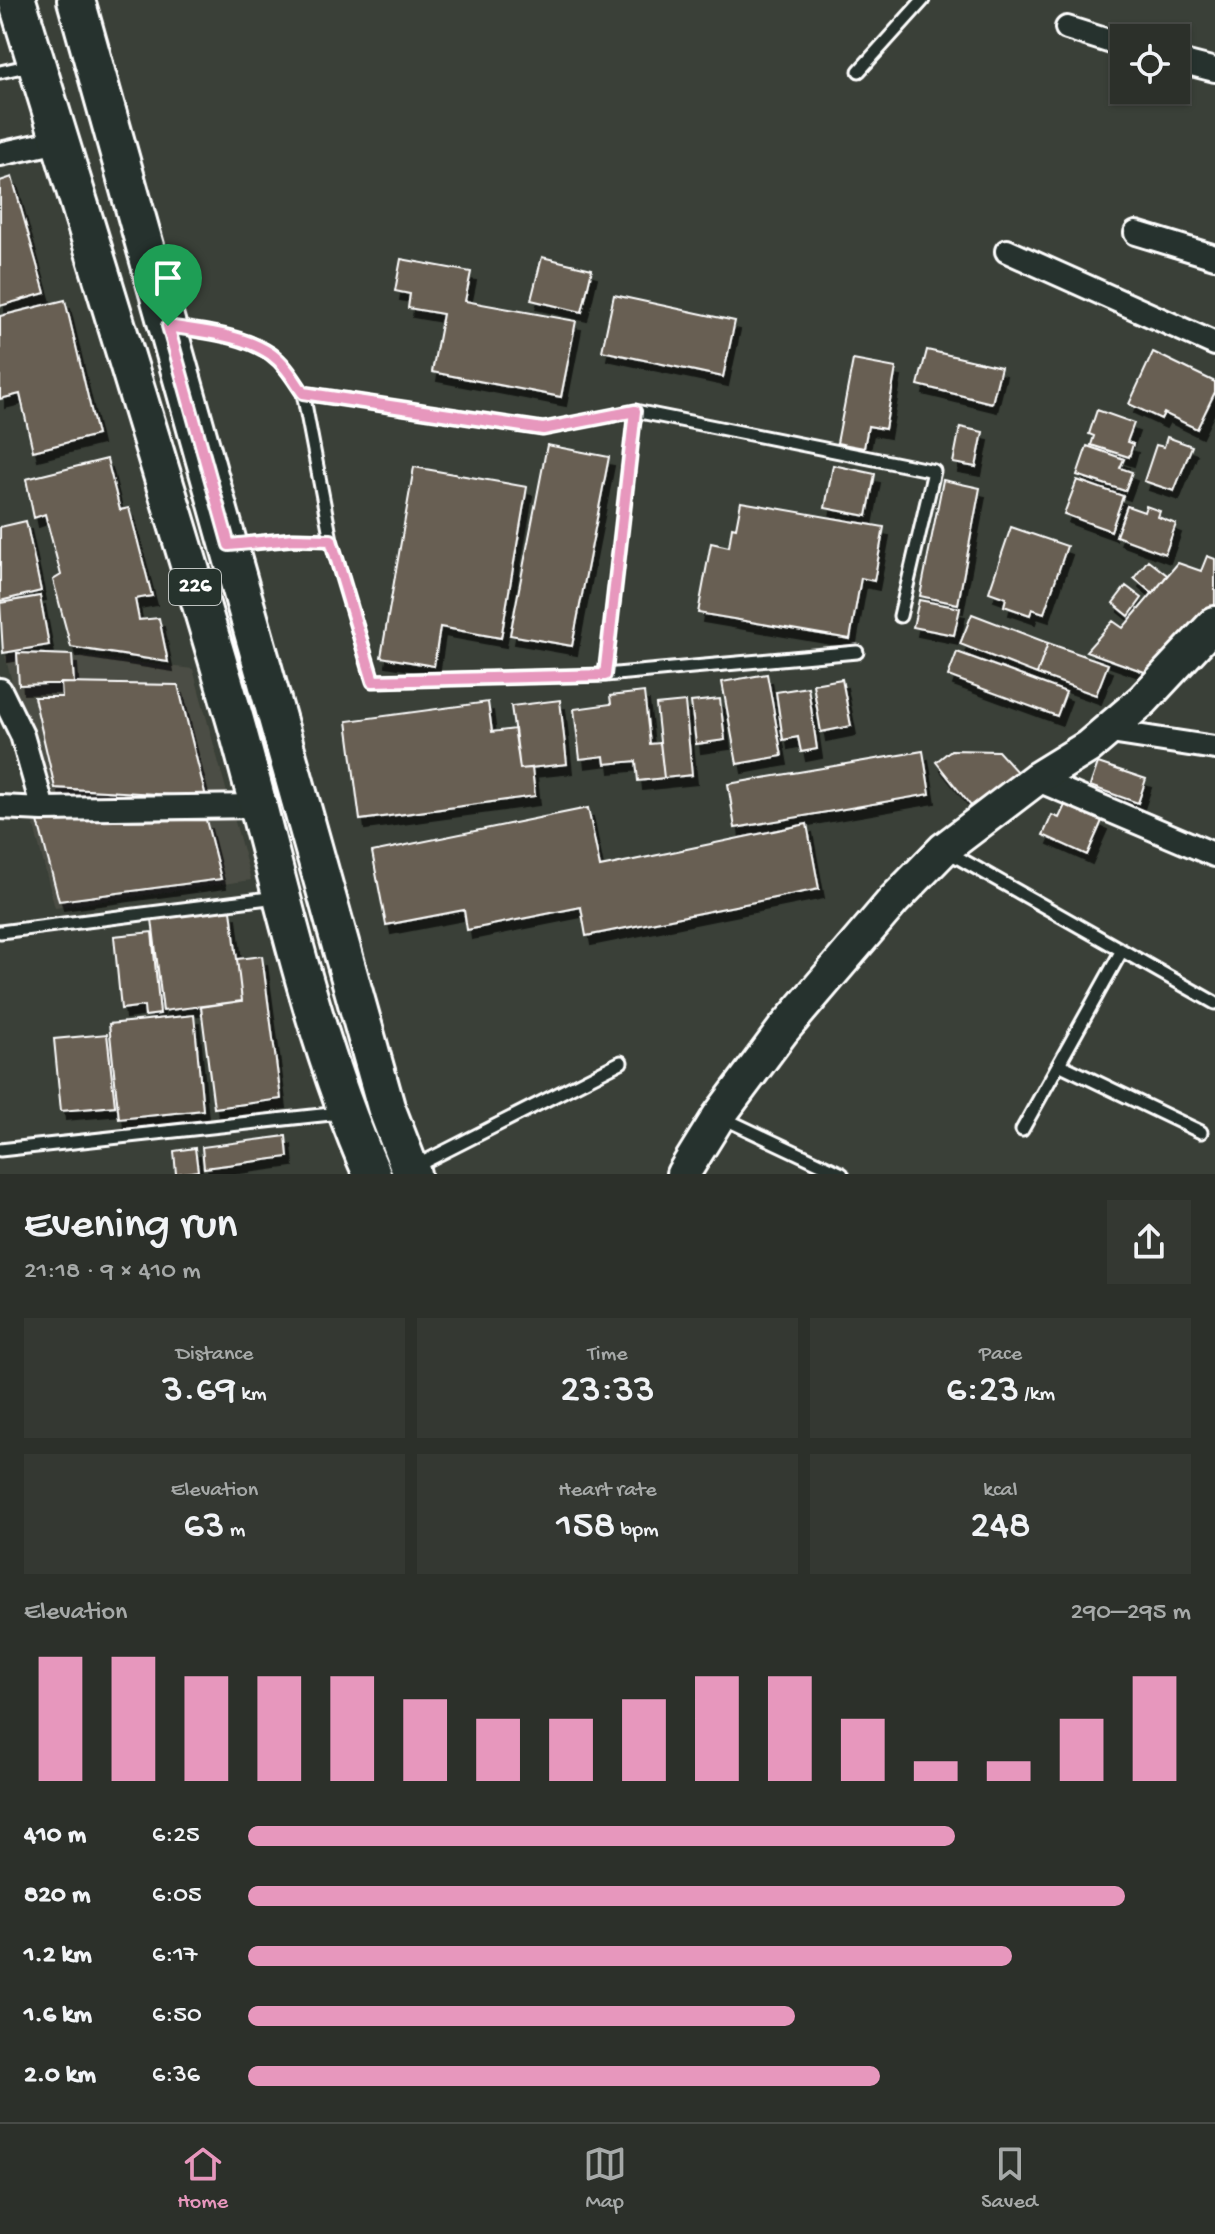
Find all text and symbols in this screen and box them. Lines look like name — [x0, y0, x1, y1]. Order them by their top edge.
map controls — [1110, 24, 1190, 104]
button: locate — [1110, 24, 1190, 104]
pin — [134, 244, 202, 326]
icon: arrive — [146, 256, 190, 300]
road number: 226 — [169, 569, 221, 605]
button: share — [1107, 1200, 1191, 1284]
text: Evening run — [24, 1201, 237, 1253]
text: 21:18 · 9 × 410 m — [24, 1257, 201, 1288]
text: Distance — [176, 1342, 253, 1368]
text: Time — [587, 1342, 628, 1368]
text: Pace — [979, 1342, 1022, 1368]
text: 3.69 — [162, 1368, 236, 1415]
text: 23:33 — [560, 1368, 655, 1415]
text: 6:23 — [946, 1368, 1019, 1415]
text: km — [236, 1382, 267, 1408]
text: /km — [1019, 1382, 1055, 1408]
text: Elevation — [171, 1478, 258, 1504]
text: Heart rate — [558, 1478, 657, 1504]
text: kcal — [983, 1478, 1018, 1504]
text: 63 — [184, 1504, 225, 1551]
text: 158 — [556, 1504, 615, 1551]
text: 248 — [970, 1504, 1031, 1551]
text: m — [225, 1518, 245, 1544]
text: bpm — [615, 1518, 659, 1544]
text: Elevation — [24, 1598, 127, 1629]
text: 290–295 m — [1070, 1598, 1191, 1629]
text: 410 m — [24, 1821, 86, 1852]
text: 6:25 — [152, 1821, 200, 1852]
text: 820 m — [24, 1881, 90, 1912]
text: 6:05 — [152, 1881, 202, 1912]
text: 1.2 km — [24, 1941, 92, 1972]
text: 6:17 — [152, 1941, 197, 1972]
text: 1.6 km — [24, 2001, 92, 2032]
text: 6:50 — [152, 2001, 202, 2032]
text: 2.0 km — [24, 2061, 96, 2092]
text: 6:36 — [152, 2061, 200, 2092]
tab: Home — [177, 2142, 228, 2216]
tab: Map — [583, 2142, 627, 2216]
tab: Saved — [981, 2142, 1038, 2216]

